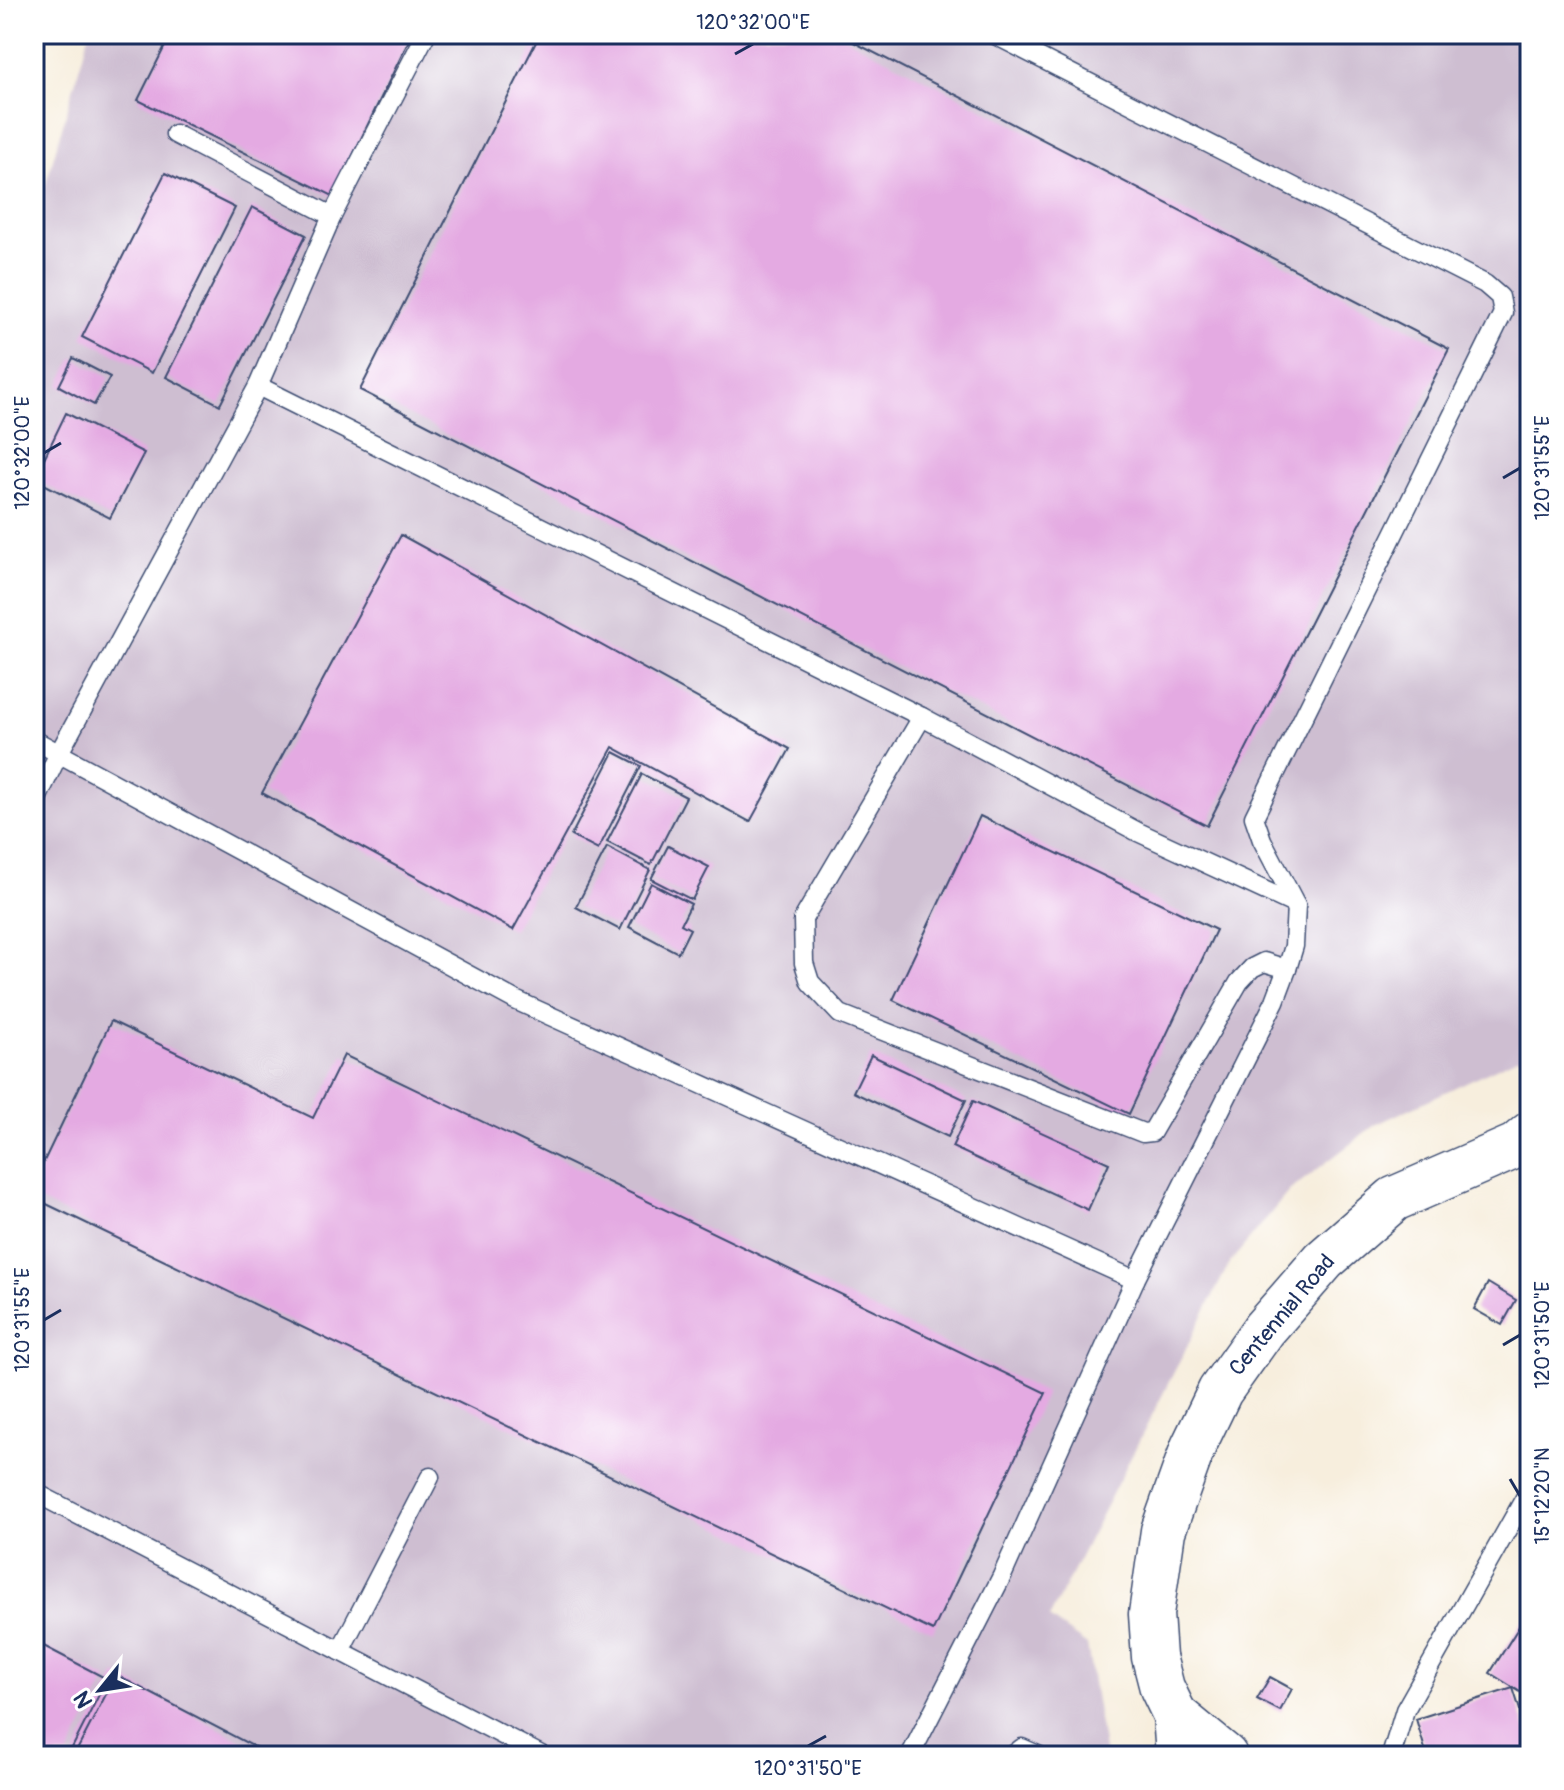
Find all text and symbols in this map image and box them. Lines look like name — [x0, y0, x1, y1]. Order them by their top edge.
text: 120°32'00"E — [696, 10, 810, 35]
text: 120°32'00"E — [10, 396, 35, 510]
text: 120°31'55"E — [1530, 416, 1555, 520]
street label: Centennial Road — [1223, 1249, 1341, 1381]
text: 120°31'55"E — [10, 1268, 35, 1372]
text: 120°31'50"E — [1530, 1281, 1555, 1389]
text: 15°12'20"N — [1530, 1448, 1555, 1544]
north arrow — [60, 1650, 140, 1730]
text: N — [68, 1686, 99, 1713]
text: 120°31'50"E — [754, 1756, 862, 1781]

